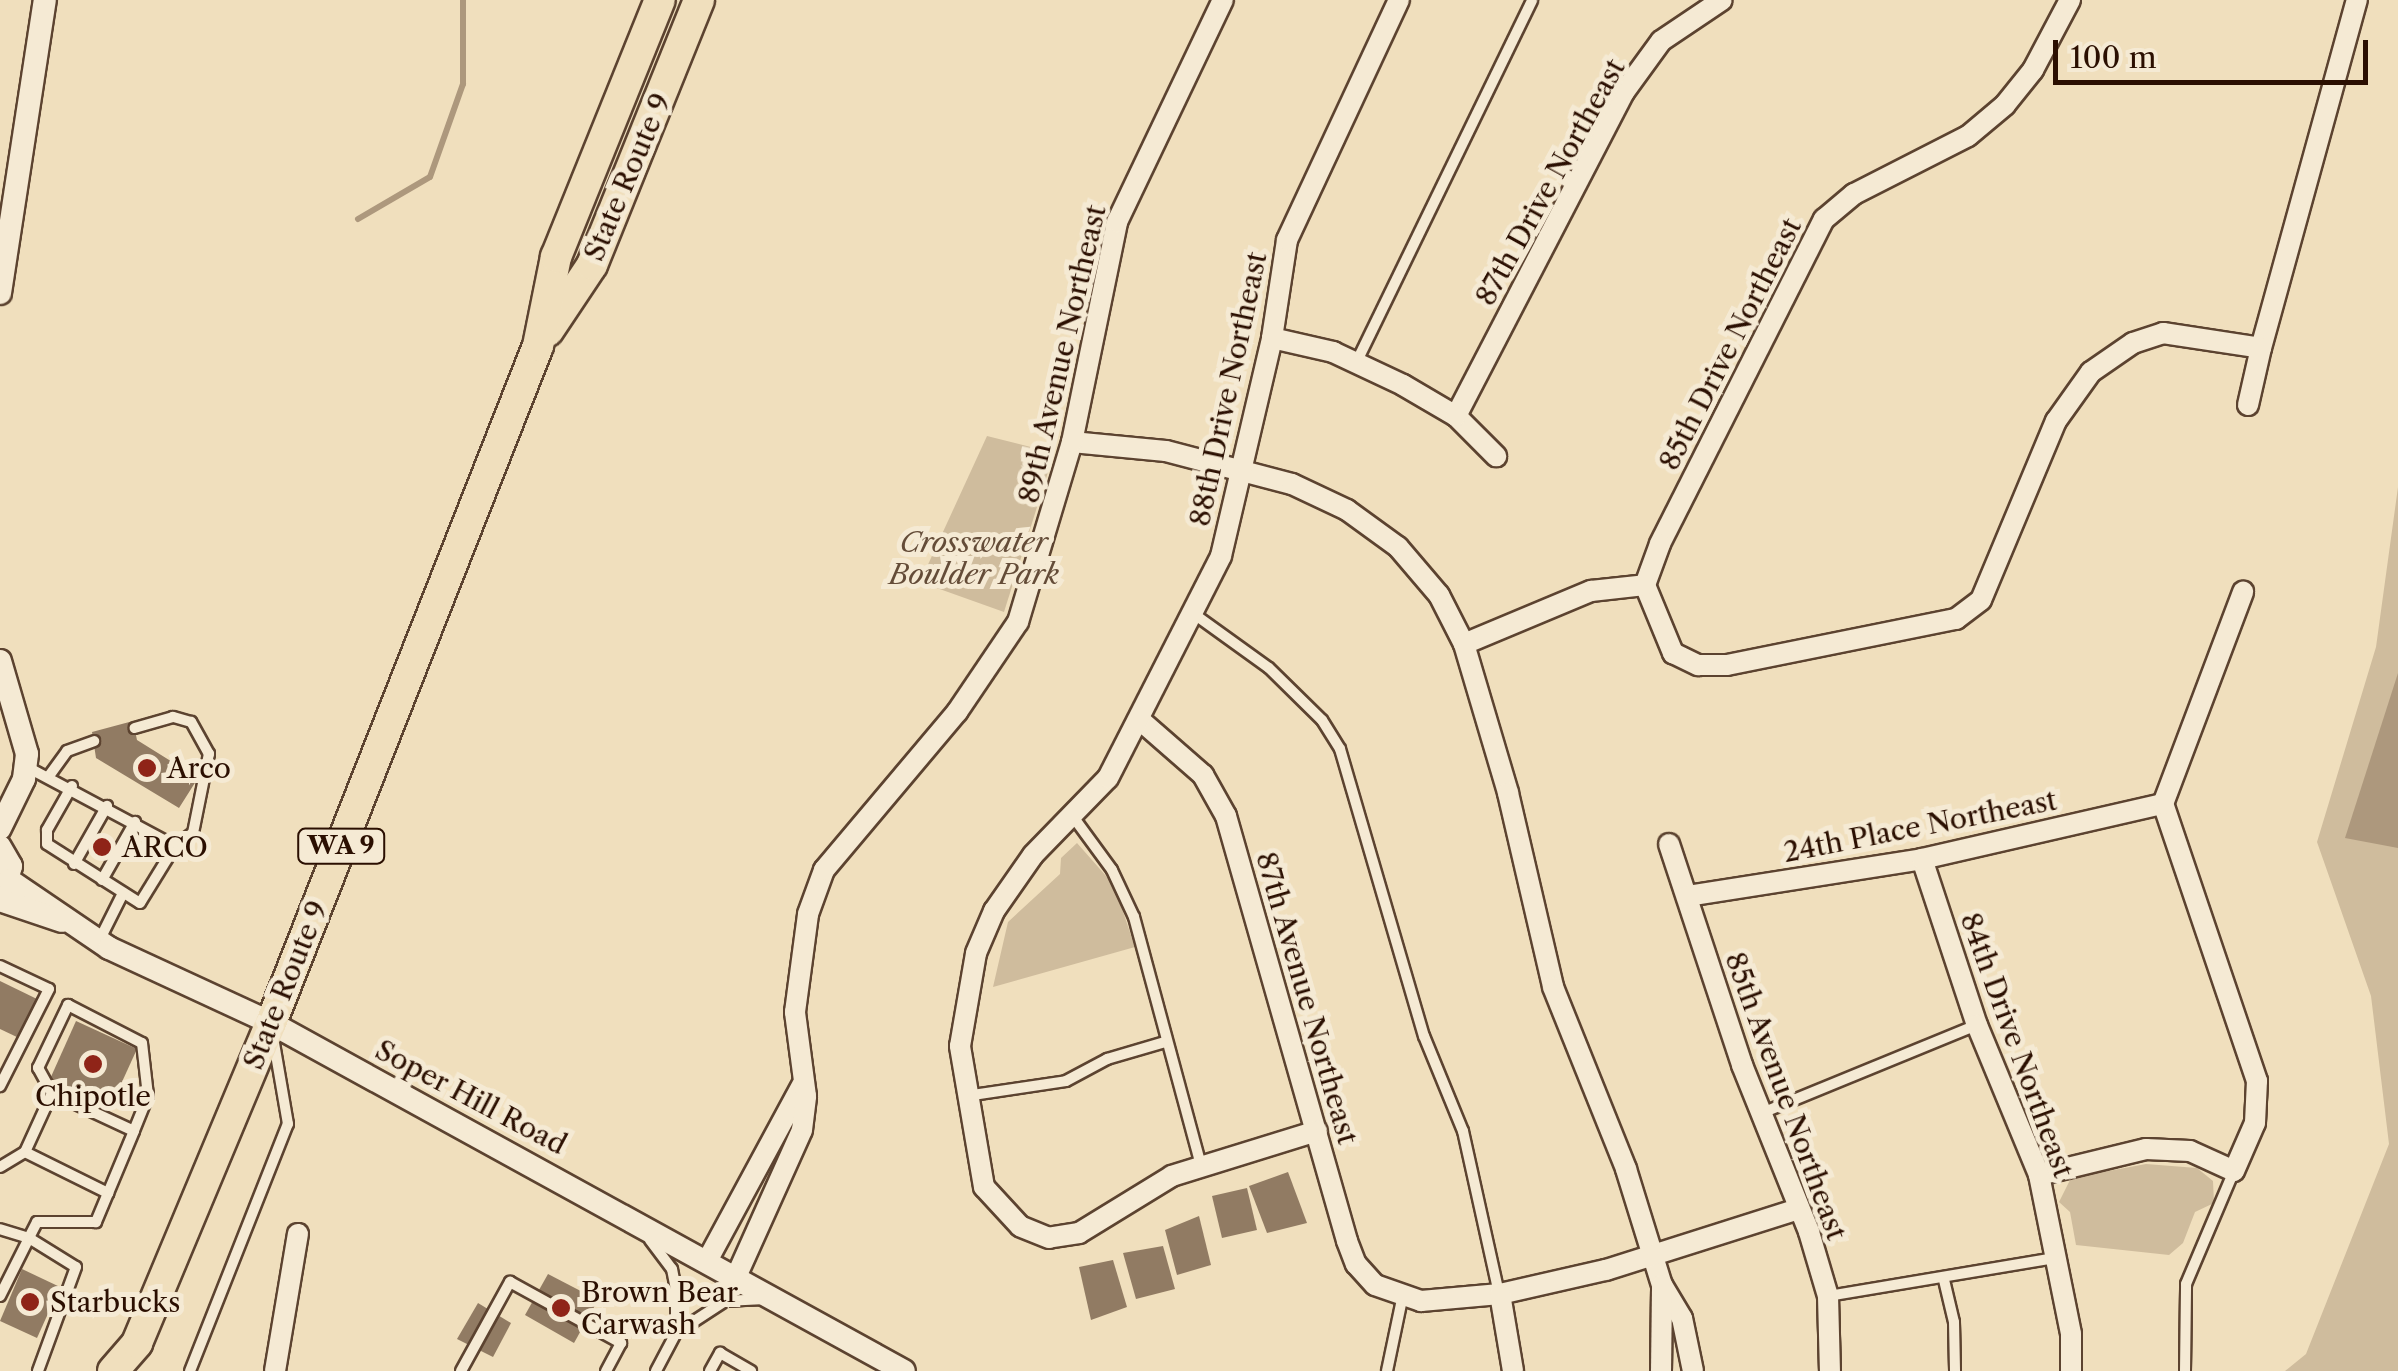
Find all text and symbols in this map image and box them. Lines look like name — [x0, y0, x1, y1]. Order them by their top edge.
scale bar — [2058, 20, 2373, 82]
text: 100 m — [2070, 39, 2157, 76]
street label: 87th Drive Northeast — [1468, 53, 1632, 311]
street label: State Route 9 — [577, 88, 677, 266]
street label: 89th Avenue Northeast — [1011, 201, 1113, 507]
street label: 85th Drive Northeast — [1652, 212, 1808, 476]
street label: 88th Drive Northeast — [1183, 249, 1273, 529]
park label: Crosswater Boulder Park — [889, 525, 1059, 591]
place label: Arco — [167, 751, 231, 785]
marker: Arco — [136, 757, 158, 779]
street label: 24th Place Northeast — [1780, 783, 2060, 869]
road number: WA 9 — [296, 826, 386, 866]
place label: ARCO — [122, 830, 208, 864]
marker: ARCO — [91, 836, 113, 858]
street label: 87th Avenue Northeast — [1249, 848, 1365, 1148]
street label: State Route 9 — [236, 896, 334, 1074]
street label: 84th Drive Northeast — [1953, 908, 2081, 1182]
street label: 85th Avenue Northeast — [1718, 947, 1854, 1245]
street label: Soper Hill Road — [370, 1032, 572, 1162]
marker: Chipotle — [82, 1053, 104, 1075]
place label: Chipotle — [35, 1079, 151, 1113]
place label: Brown Bear Carwash — [581, 1275, 738, 1341]
place label: Starbucks — [50, 1285, 180, 1319]
marker: Starbucks — [19, 1291, 41, 1313]
marker: Brown Bear Carwash — [550, 1297, 572, 1319]

